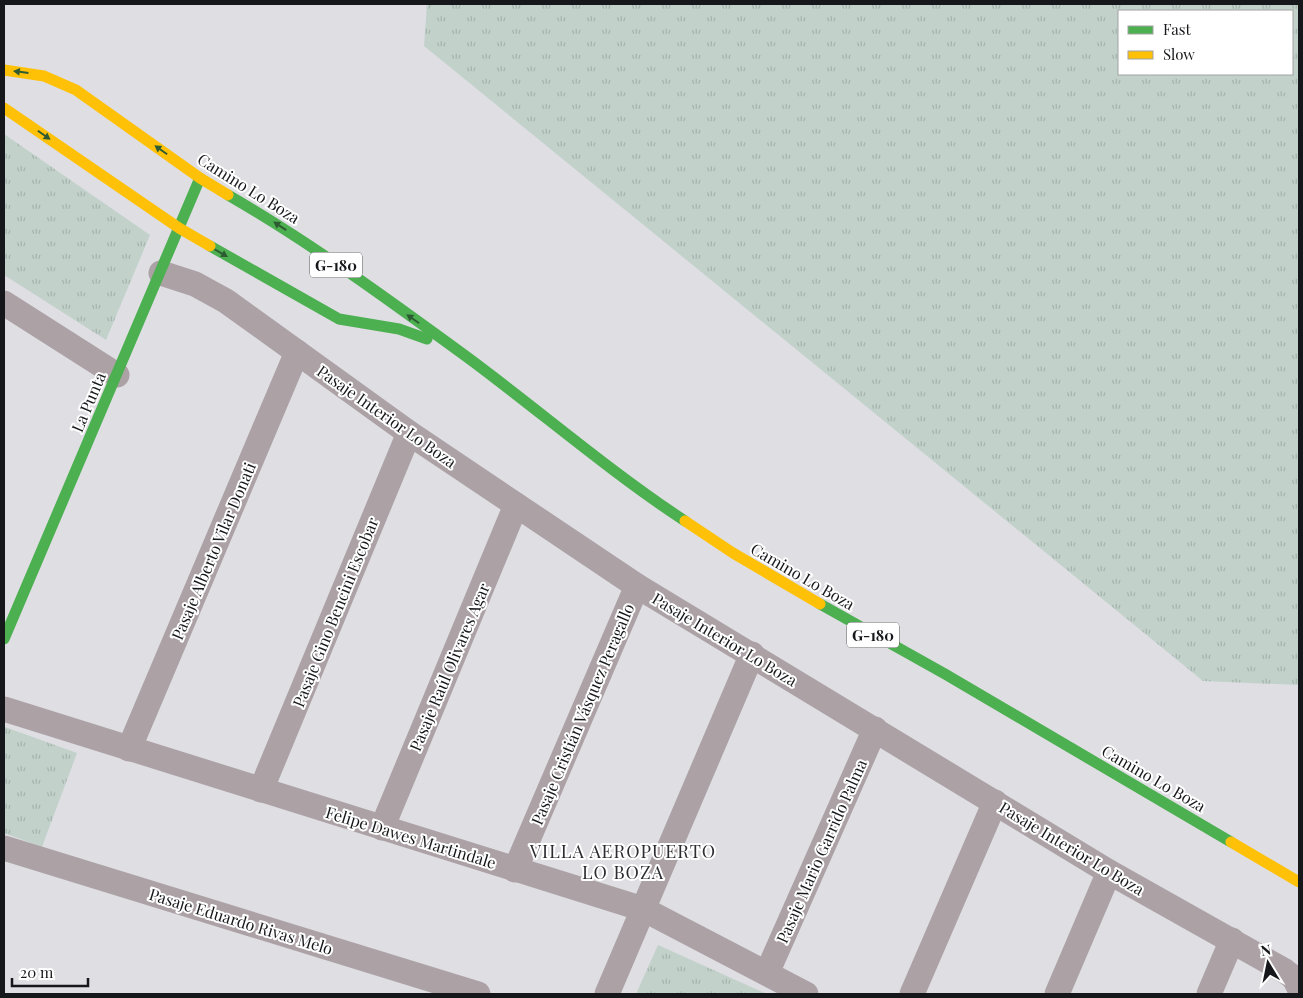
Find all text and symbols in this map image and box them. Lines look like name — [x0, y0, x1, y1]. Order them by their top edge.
legend — [1118, 10, 1293, 75]
text: Fast — [1163, 19, 1192, 39]
text: Slow — [1163, 44, 1195, 64]
one-way arrow — [13, 68, 29, 76]
one-way arrow — [37, 130, 51, 140]
one-way arrow — [154, 145, 168, 155]
street label: Camino Lo Boza — [194, 148, 304, 228]
one-way arrow — [273, 221, 286, 231]
one-way arrow — [215, 248, 228, 257]
road number: G-180 — [310, 252, 362, 278]
one-way arrow — [406, 314, 420, 324]
street label: Pasaje Interior Lo Boza — [313, 360, 461, 472]
street label: La Punta — [66, 369, 110, 435]
street label: Pasaje Alberto Vilar Donati — [166, 459, 260, 643]
street label: Pasaje Gino Bencini Escobar — [287, 514, 383, 710]
street label: Camino Lo Boza — [747, 538, 859, 614]
street label: Pasaje Raúl Olivares Agar — [404, 580, 494, 754]
street label: Pasaje Interior Lo Boza — [649, 587, 801, 691]
street label: Pasaje Cristián Vásquez Peragallo — [526, 600, 638, 828]
road number: G-180 — [847, 622, 899, 648]
street label: Camino Lo Boza — [1098, 740, 1210, 816]
street label: Pasaje Mario Garrido Palma — [771, 756, 871, 946]
street label: Pasaje Interior Lo Boza — [996, 796, 1148, 900]
street label: Felipe Dawes Martindale — [323, 801, 499, 873]
district label: VILLA AEROPUERTO LO BOZA — [529, 839, 716, 884]
street label: Pasaje Eduardo Rivas Melo — [147, 883, 335, 959]
north arrow — [1243, 938, 1293, 988]
text: N — [1259, 939, 1272, 960]
scale bar — [12, 956, 89, 988]
text: 20 m — [20, 962, 54, 982]

